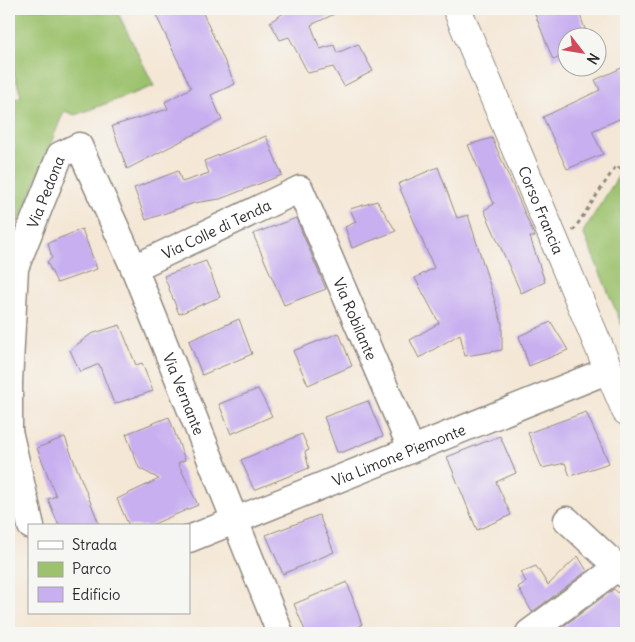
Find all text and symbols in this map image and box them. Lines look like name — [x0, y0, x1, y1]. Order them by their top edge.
north arrow — [558, 28, 608, 78]
text: N — [583, 50, 603, 67]
street label: Via Pedona — [22, 153, 68, 231]
street label: Corso Francia — [515, 163, 569, 257]
street label: Via Colle di Tenda — [159, 195, 274, 263]
street label: Via Robilante — [330, 275, 382, 363]
street label: Via Vernante — [159, 350, 209, 437]
street label: Via Limone Piemonte — [329, 419, 468, 490]
legend — [28, 524, 190, 614]
text: Strada — [72, 535, 117, 554]
text: Parco — [72, 559, 111, 578]
text: Edificio — [72, 585, 120, 604]

